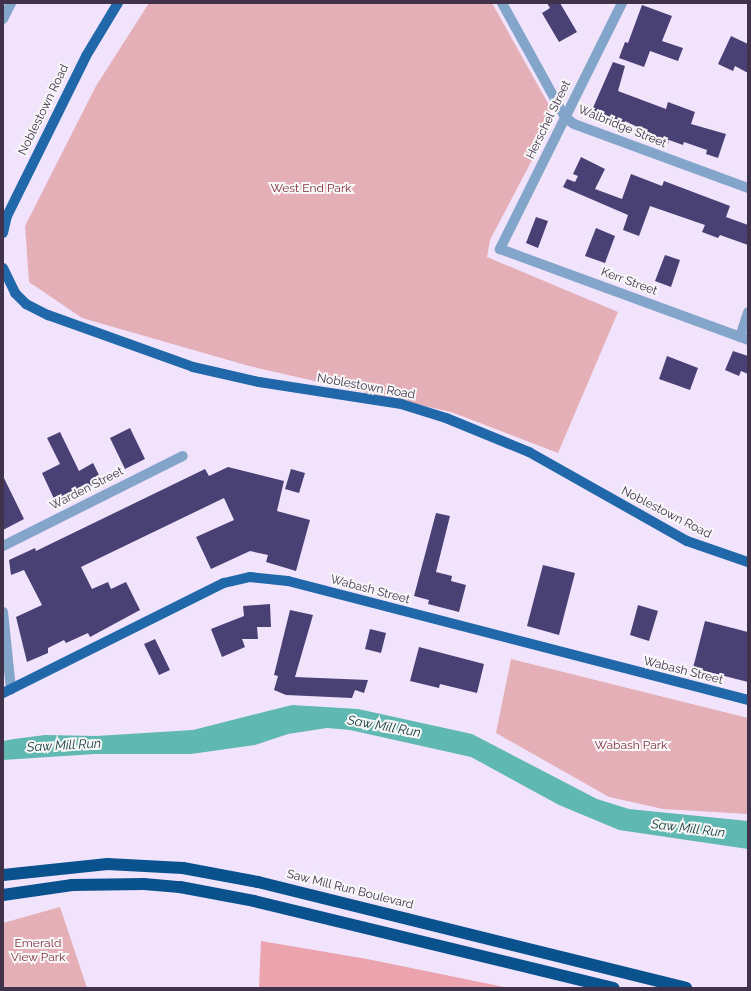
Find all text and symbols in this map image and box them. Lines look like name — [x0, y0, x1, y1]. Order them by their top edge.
street label: Noblestown Road — [16, 62, 72, 158]
street label: Herschel Street — [524, 78, 574, 162]
street label: Walbridge Street — [576, 103, 668, 151]
park label: West End Park — [271, 182, 351, 196]
street label: Kerr Street — [599, 265, 659, 299]
street label: Noblestown Road — [316, 371, 416, 403]
street label: Warden Street — [48, 464, 126, 514]
street label: Noblestown Road — [619, 484, 713, 542]
street label: Wabash Street — [329, 572, 411, 608]
street label: Wabash Street — [642, 654, 724, 688]
water label: Saw Mill Run — [346, 713, 422, 741]
water label: Saw Mill Run — [26, 736, 102, 756]
park label: Wabash Park — [595, 739, 667, 753]
water label: Saw Mill Run — [650, 817, 726, 841]
street label: Saw Mill Run Boulevard — [285, 867, 415, 913]
park label: Emerald View Park — [11, 937, 65, 965]

